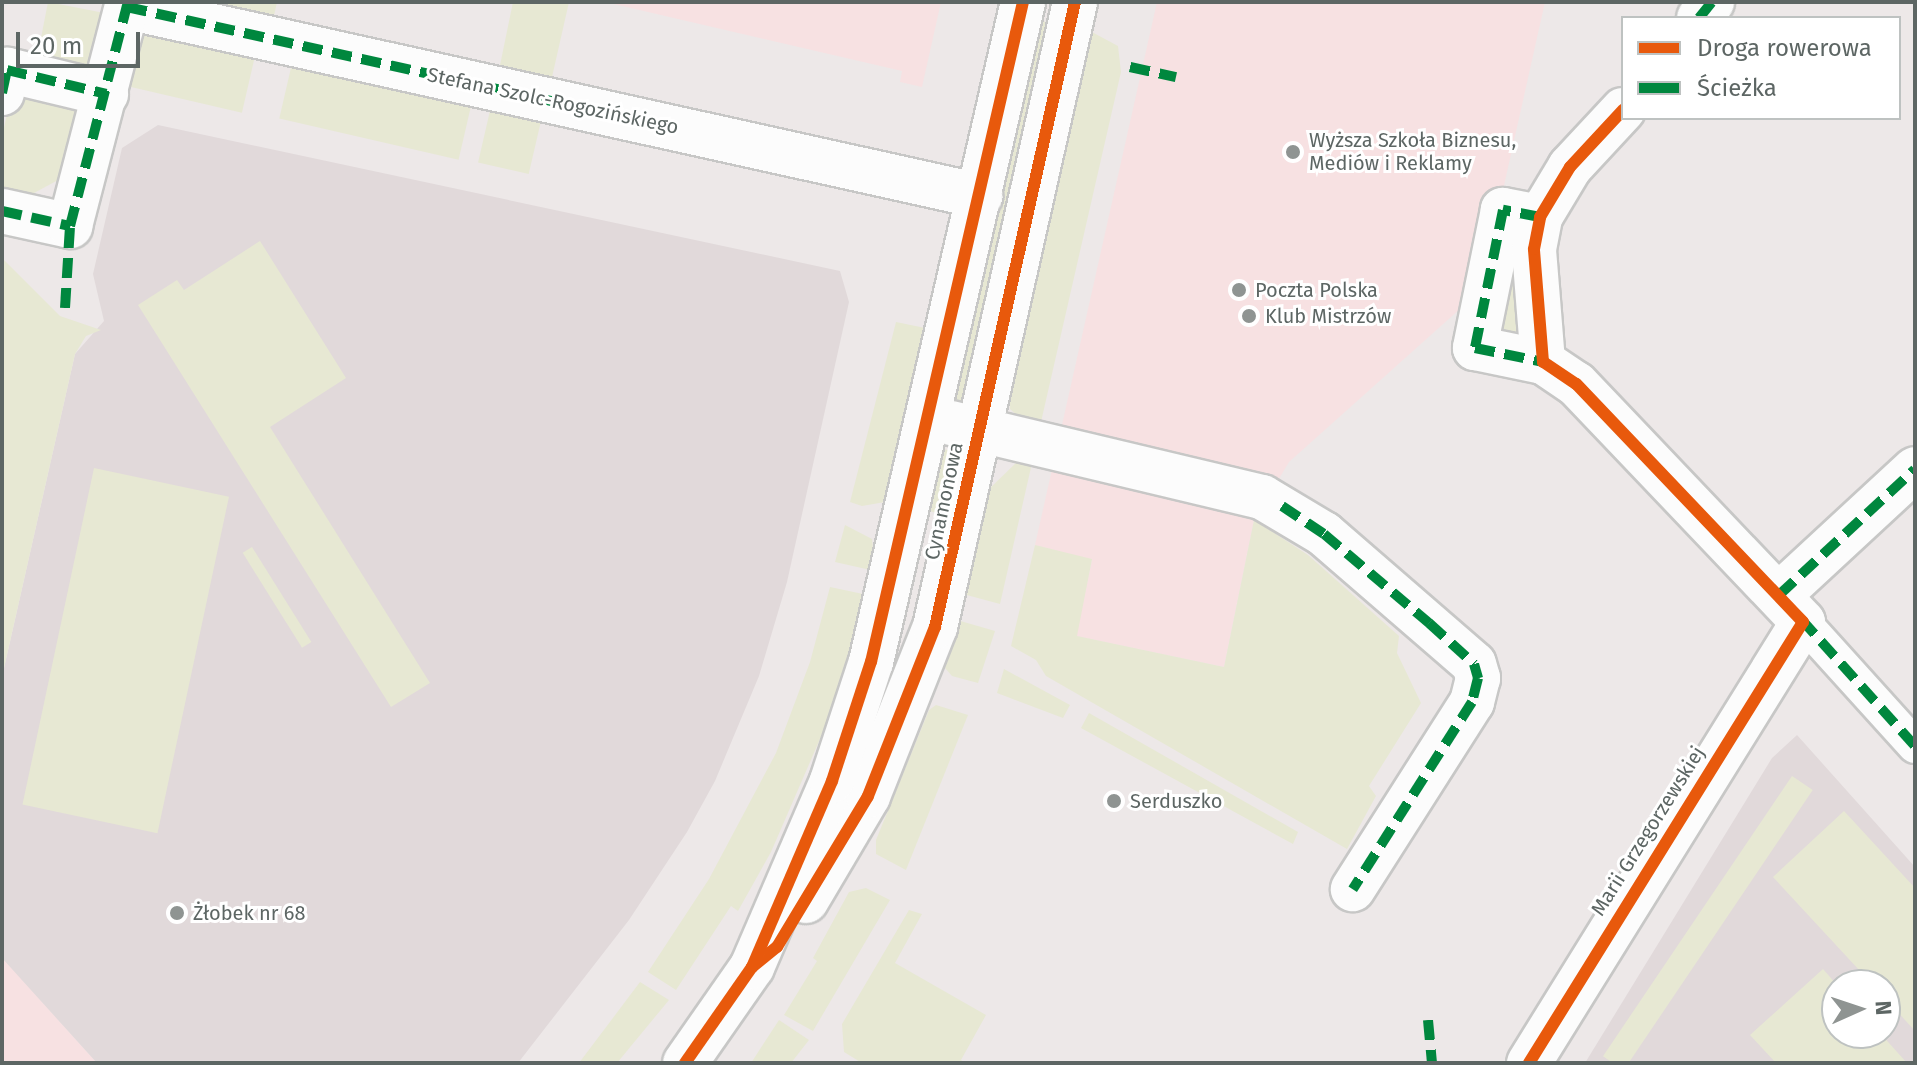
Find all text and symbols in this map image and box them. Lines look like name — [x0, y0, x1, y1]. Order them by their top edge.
scale bar — [20, 16, 144, 66]
legend — [1621, 16, 1901, 120]
text: 20 m — [30, 32, 82, 60]
text: Droga rowerowa — [1697, 34, 1872, 62]
street label: Stefana Szolc-Rogozińskiego — [425, 63, 681, 139]
text: Ścieżka — [1697, 74, 1777, 102]
place label: Wyższa Szkoła Biznesu, Mediów i Reklamy — [1309, 128, 1516, 175]
marker: Wyższa Szkoła Biznesu, Mediów i Reklamy — [1284, 143, 1302, 161]
place label: Poczta Polska — [1255, 278, 1378, 302]
marker: Poczta Polska — [1230, 281, 1248, 299]
place label: Klub Mistrzów — [1265, 304, 1391, 328]
marker: Klub Mistrzów — [1240, 307, 1258, 325]
street label: Cynamonowa — [920, 440, 968, 562]
street label: Marii Grzegorzewskiej — [1586, 742, 1710, 920]
place label: Serduszko — [1130, 789, 1222, 813]
marker: Serduszko — [1105, 792, 1123, 810]
place label: Żłobek nr 68 — [193, 901, 305, 925]
marker: Żłobek nr 68 — [168, 904, 186, 922]
north arrow — [1821, 969, 1901, 1049]
text: N — [1870, 1000, 1897, 1016]

